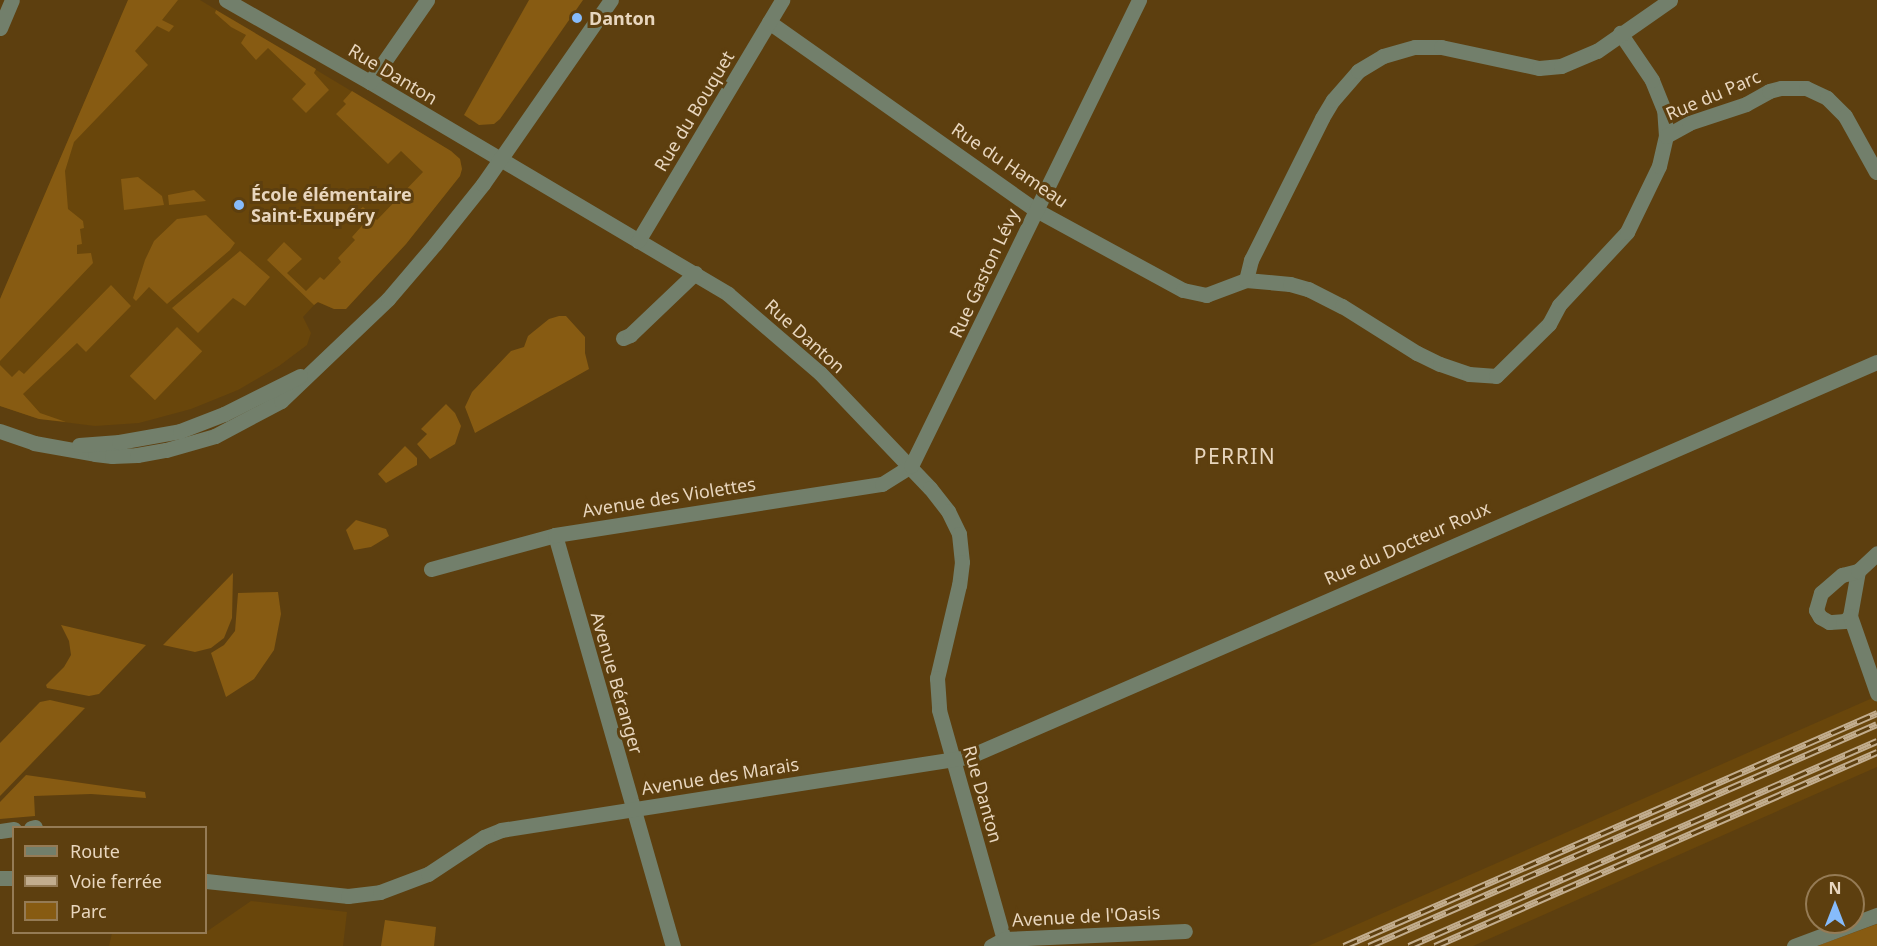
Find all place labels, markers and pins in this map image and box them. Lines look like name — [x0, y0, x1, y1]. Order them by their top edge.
place label: Danton — [589, 7, 655, 29]
marker: Danton — [570, 11, 584, 25]
place label: École élémentaire Saint-Exupéry — [251, 184, 412, 226]
marker: École élémentaire Saint-Exupéry — [232, 198, 246, 212]

